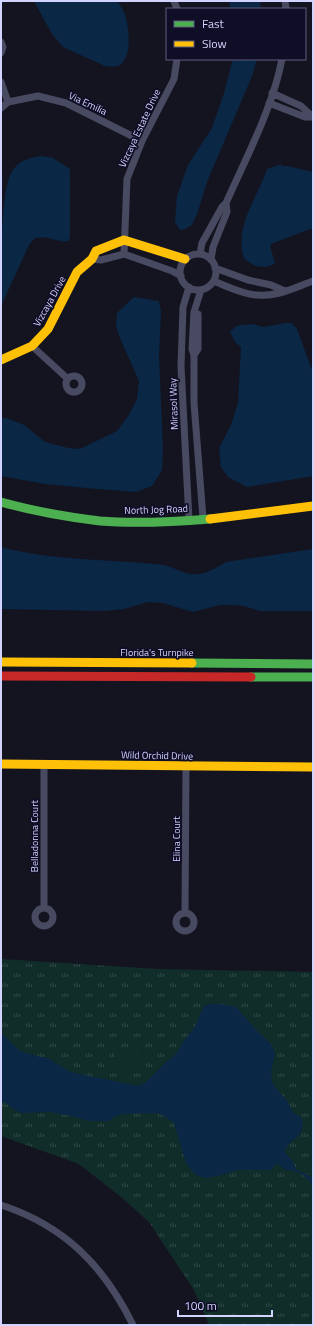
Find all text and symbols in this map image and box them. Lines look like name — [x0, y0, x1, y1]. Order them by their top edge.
legend — [166, 8, 306, 60]
text: Fast — [202, 14, 225, 33]
text: Slow — [202, 34, 227, 53]
street label: Vizcaya Estate Drive — [115, 86, 164, 170]
street label: Via Emilia — [66, 88, 109, 119]
street label: Vizcaya Drive — [29, 273, 69, 329]
street label: Mirasol Way — [165, 378, 182, 430]
street label: North Jog Road — [124, 501, 188, 518]
street label: Florida's Turnpike — [120, 645, 194, 660]
street label: Wild Orchid Drive — [121, 747, 193, 764]
street label: Belladonna Court — [27, 799, 42, 872]
street label: Elina Court — [169, 816, 184, 862]
scale bar — [178, 1292, 272, 1318]
text: 100 m — [184, 1296, 217, 1315]

